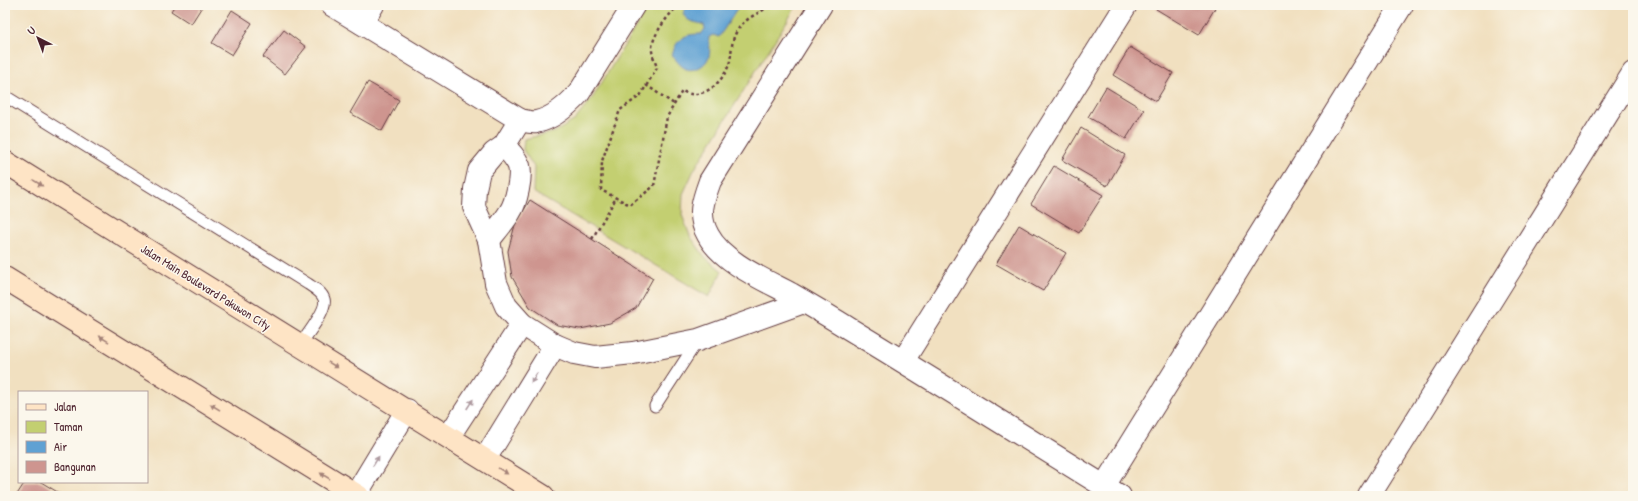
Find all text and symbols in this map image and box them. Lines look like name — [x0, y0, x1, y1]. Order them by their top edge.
north arrow — [18, 18, 58, 58]
text: U — [24, 23, 38, 38]
one-way arrow — [32, 179, 44, 186]
street label: Jalan Main Boulevard Pakuwon City — [138, 240, 274, 334]
one-way arrow — [99, 335, 109, 343]
one-way arrow — [327, 362, 339, 369]
one-way arrow — [531, 372, 538, 384]
legend — [18, 391, 148, 483]
text: Jalan — [54, 398, 76, 415]
one-way arrow — [466, 399, 474, 409]
one-way arrow — [209, 404, 221, 411]
text: Taman — [54, 418, 83, 435]
text: Air — [54, 438, 68, 455]
one-way arrow — [372, 456, 380, 466]
text: Bangunan — [54, 458, 96, 475]
one-way arrow — [497, 467, 509, 474]
one-way arrow — [319, 472, 331, 479]

